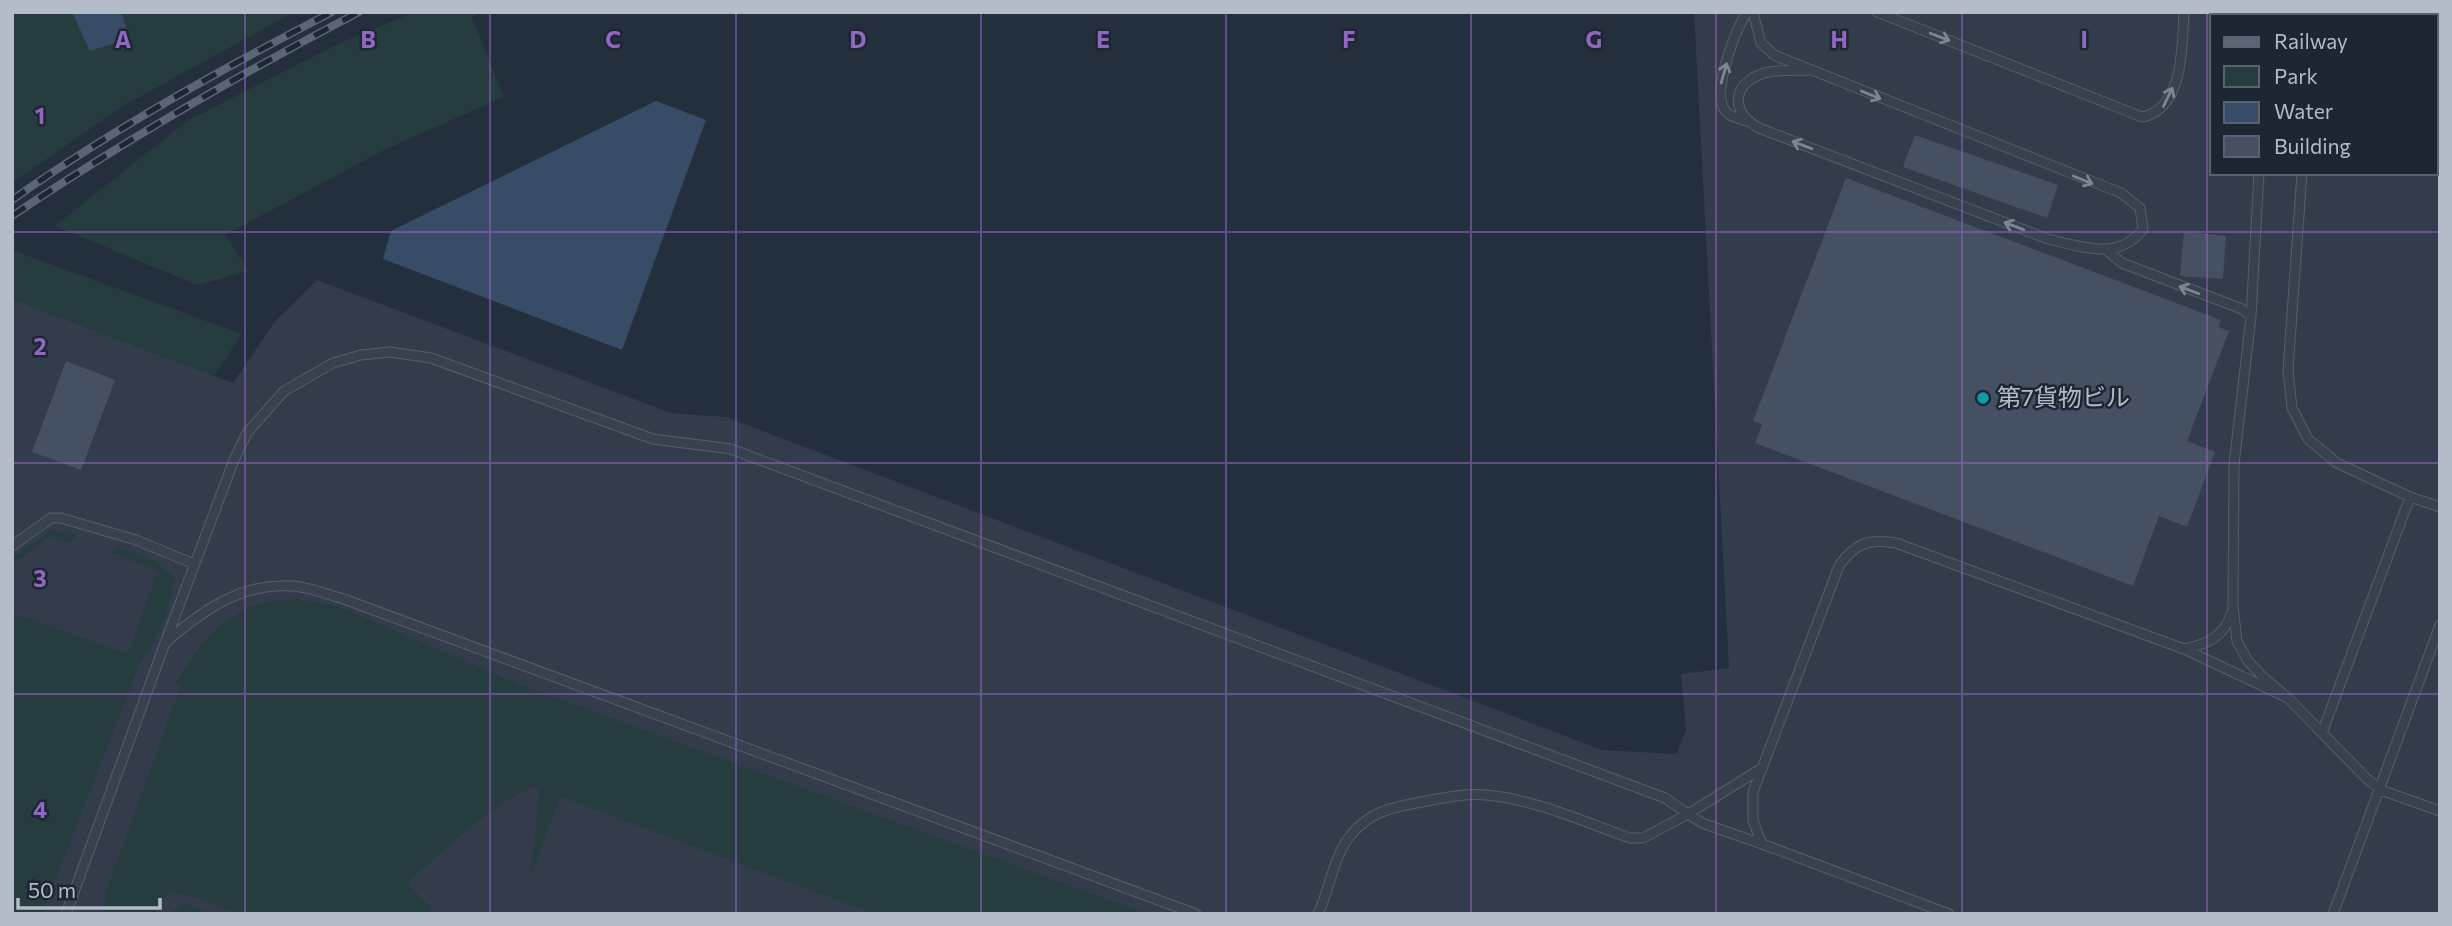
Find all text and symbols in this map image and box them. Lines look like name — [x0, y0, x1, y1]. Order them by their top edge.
legend — [2210, 14, 2438, 175]
text: A — [115, 25, 132, 53]
text: B — [360, 25, 376, 53]
text: C — [605, 25, 621, 53]
text: D — [850, 25, 867, 53]
text: E — [1096, 25, 1110, 53]
text: F — [1342, 25, 1356, 53]
text: G — [1586, 25, 1602, 53]
text: H — [1830, 25, 1848, 53]
text: I — [2080, 25, 2088, 53]
text: Railway — [2274, 28, 2348, 53]
one-way arrow — [1929, 32, 1951, 45]
one-way arrow — [1718, 62, 1731, 84]
text: Park — [2274, 63, 2318, 88]
one-way arrow — [2161, 87, 2175, 108]
one-way arrow — [1860, 90, 1882, 103]
text: Water — [2274, 98, 2333, 123]
text: 1 — [35, 101, 45, 129]
text: Building — [2274, 133, 2351, 158]
one-way arrow — [1791, 137, 1813, 150]
one-way arrow — [2071, 174, 2093, 187]
one-way arrow — [2004, 218, 2026, 231]
one-way arrow — [2179, 282, 2201, 295]
text: 2 — [33, 332, 47, 360]
place label: 第7貨物ビル — [1997, 382, 2130, 411]
marker: 第7貨物ビル — [1975, 390, 1991, 406]
text: 3 — [33, 564, 47, 592]
text: 4 — [33, 795, 47, 823]
scale bar — [18, 866, 159, 910]
text: 50 m — [28, 877, 76, 902]

